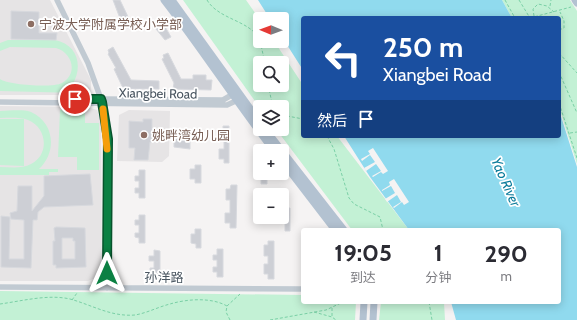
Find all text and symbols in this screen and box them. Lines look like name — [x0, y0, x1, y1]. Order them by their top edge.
north arrow — [253, 12, 289, 48]
map controls — [253, 12, 289, 224]
place label: 宁波大学附属学校小学部 — [39, 16, 182, 32]
marker: 宁波大学附属学校小学部 — [26, 19, 36, 29]
text: 250 m — [383, 30, 463, 64]
icon: left — [317, 32, 369, 84]
button: search — [253, 56, 289, 92]
text: Xiangbei Road — [383, 64, 492, 86]
pin — [58, 82, 92, 116]
street label: Xiangbei Road — [119, 84, 197, 102]
icon: arrive — [64, 88, 86, 110]
button: layers — [253, 100, 289, 136]
icon: arrive — [355, 108, 377, 130]
text: 然后 — [317, 112, 347, 130]
place label: 姚畔湾幼儿园 — [152, 127, 230, 143]
marker: 姚畔湾幼儿园 — [139, 130, 149, 140]
button: + — [253, 144, 289, 180]
water label: Yao River — [487, 155, 525, 210]
button: − — [253, 188, 289, 224]
text: 19:05 — [334, 238, 392, 267]
text: 1 — [434, 238, 443, 267]
text: 290 — [485, 239, 528, 268]
position arrow — [86, 252, 128, 294]
text: m — [500, 268, 512, 284]
street label: 孙洋路 — [144, 269, 184, 285]
text: 到达 — [350, 269, 376, 285]
text: 分钟 — [425, 269, 451, 285]

